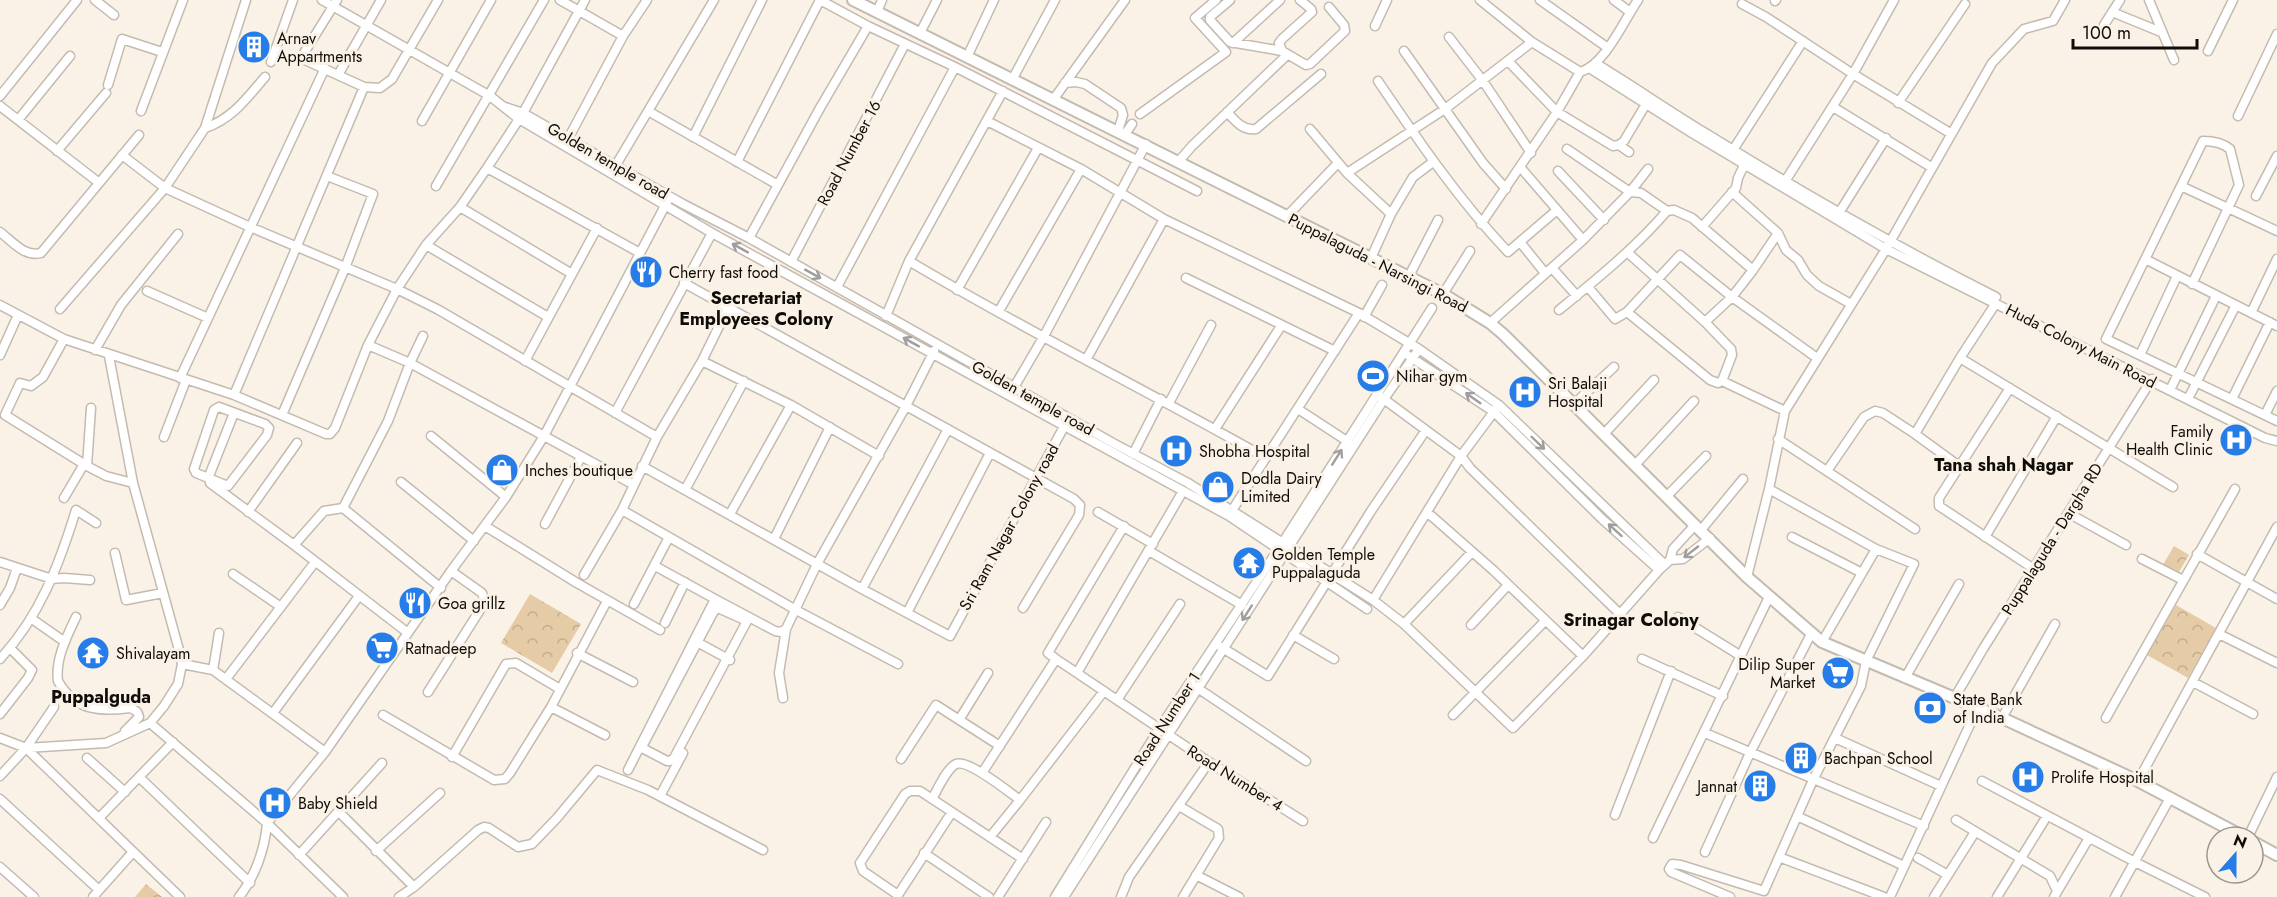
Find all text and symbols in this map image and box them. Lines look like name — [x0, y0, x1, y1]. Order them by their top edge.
scale bar — [2073, 12, 2198, 50]
text: 100 m — [2082, 20, 2131, 46]
place label: Arnav Appartments — [277, 27, 362, 68]
building icon: Arnav Appartments — [236, 29, 272, 65]
street label: Road Number 16 — [811, 96, 887, 210]
street label: Golden temple road — [543, 117, 673, 205]
street label: Puppalaguda - Narsingi Road — [1284, 208, 1472, 318]
one-way arrow — [732, 242, 750, 253]
restaurant icon: Cherry fast food — [628, 254, 664, 290]
place label: Cherry fast food — [669, 261, 778, 284]
one-way arrow — [804, 269, 822, 280]
district label: Secretariat Employees Colony — [679, 285, 833, 332]
street label: Huda Colony Main Road — [2002, 298, 2160, 394]
one-way arrow — [903, 336, 921, 347]
street label: Golden temple road — [968, 355, 1098, 441]
sports icon: Nihar gym — [1355, 358, 1391, 394]
place label: Nihar gym — [1396, 365, 1468, 388]
place label: Sri Balaji Hospital — [1548, 372, 1607, 413]
hospital icon: Sri Balaji Hospital — [1507, 374, 1543, 410]
one-way arrow — [1465, 392, 1482, 404]
place label: Family Health Clinic — [2126, 420, 2214, 461]
hospital icon: Family Health Clinic — [2218, 422, 2254, 458]
hospital icon: Shobha Hospital — [1158, 433, 1194, 469]
one-way arrow — [1531, 435, 1546, 450]
street label: Sri Ram Nagar Colony road — [954, 439, 1064, 615]
place label: Shobha Hospital — [1199, 440, 1310, 463]
one-way arrow — [1331, 449, 1343, 466]
shop icon: Inches boutique — [484, 452, 520, 488]
district label: Tana shah Nagar — [1934, 452, 2074, 478]
place label: Inches boutique — [525, 459, 633, 482]
street label: Puppalaguda - Dargha RD — [1996, 459, 2108, 619]
place label: Dodla Dairy Limited — [1241, 467, 1323, 508]
shop icon: Dodla Dairy Limited — [1200, 469, 1236, 505]
one-way arrow — [1608, 523, 1623, 537]
place label: Golden Temple Puppalaguda — [1272, 543, 1375, 584]
temple icon: Golden Temple Puppalaguda — [1231, 545, 1267, 581]
one-way arrow — [1683, 546, 1699, 559]
restaurant icon: Goa grillz — [397, 585, 433, 621]
place label: Goa grillz — [438, 592, 506, 615]
one-way arrow — [1241, 605, 1253, 621]
district label: Srinagar Colony — [1563, 607, 1699, 633]
supermarket icon: Ratnadeep — [364, 630, 400, 666]
temple icon: Shivalayam — [75, 635, 111, 671]
place label: Ratnadeep — [405, 637, 476, 660]
place label: Shivalayam — [116, 642, 191, 665]
place label: Dilip Super Market — [1738, 653, 1816, 694]
supermarket icon: Dilip Super Market — [1820, 655, 1856, 691]
street label: Road Number 1 — [1128, 668, 1206, 770]
district label: Puppalguda — [51, 684, 151, 710]
place label: State Bank of India — [1953, 688, 2023, 729]
bank icon: State Bank of India — [1912, 690, 1948, 726]
street label: Road Number 4 — [1182, 739, 1288, 817]
building icon: Bachpan School — [1783, 740, 1819, 776]
place label: Bachpan School — [1824, 747, 1933, 770]
hospital icon: Prolife Hospital — [2010, 759, 2046, 795]
place label: Prolife Hospital — [2051, 766, 2154, 789]
building icon: Jannat — [1742, 768, 1778, 804]
place label: Jannat — [1695, 775, 1737, 798]
hospital icon: Baby Shield — [257, 785, 293, 821]
place label: Baby Shield — [298, 792, 378, 815]
north arrow — [2205, 825, 2265, 885]
text: N — [2230, 828, 2250, 854]

